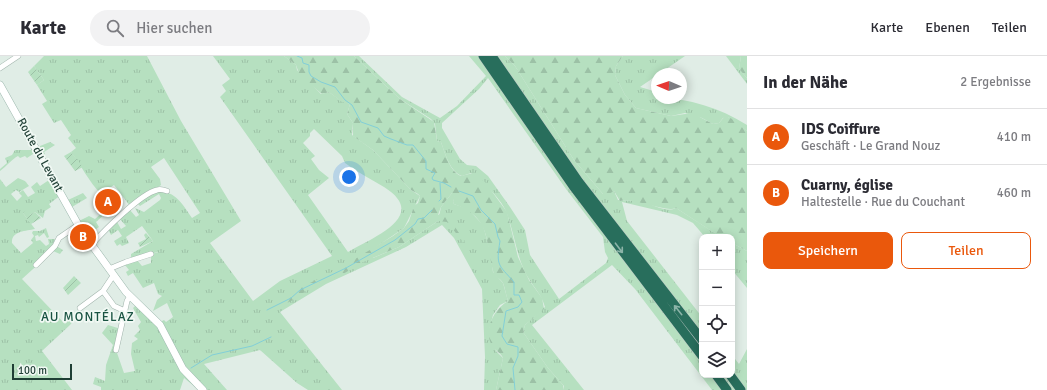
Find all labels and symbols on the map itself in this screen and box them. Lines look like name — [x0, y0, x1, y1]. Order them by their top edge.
north arrow — [651, 68, 687, 104]
street label: Route du Levant — [14, 115, 66, 195]
your location — [339, 167, 359, 187]
pin: A — [95, 187, 121, 217]
pin: B — [70, 222, 96, 252]
one-way arrow — [615, 242, 623, 253]
one-way arrow — [673, 304, 682, 315]
district label: AU MONTÉLAZ — [41, 308, 135, 325]
scale bar — [12, 362, 72, 381]

